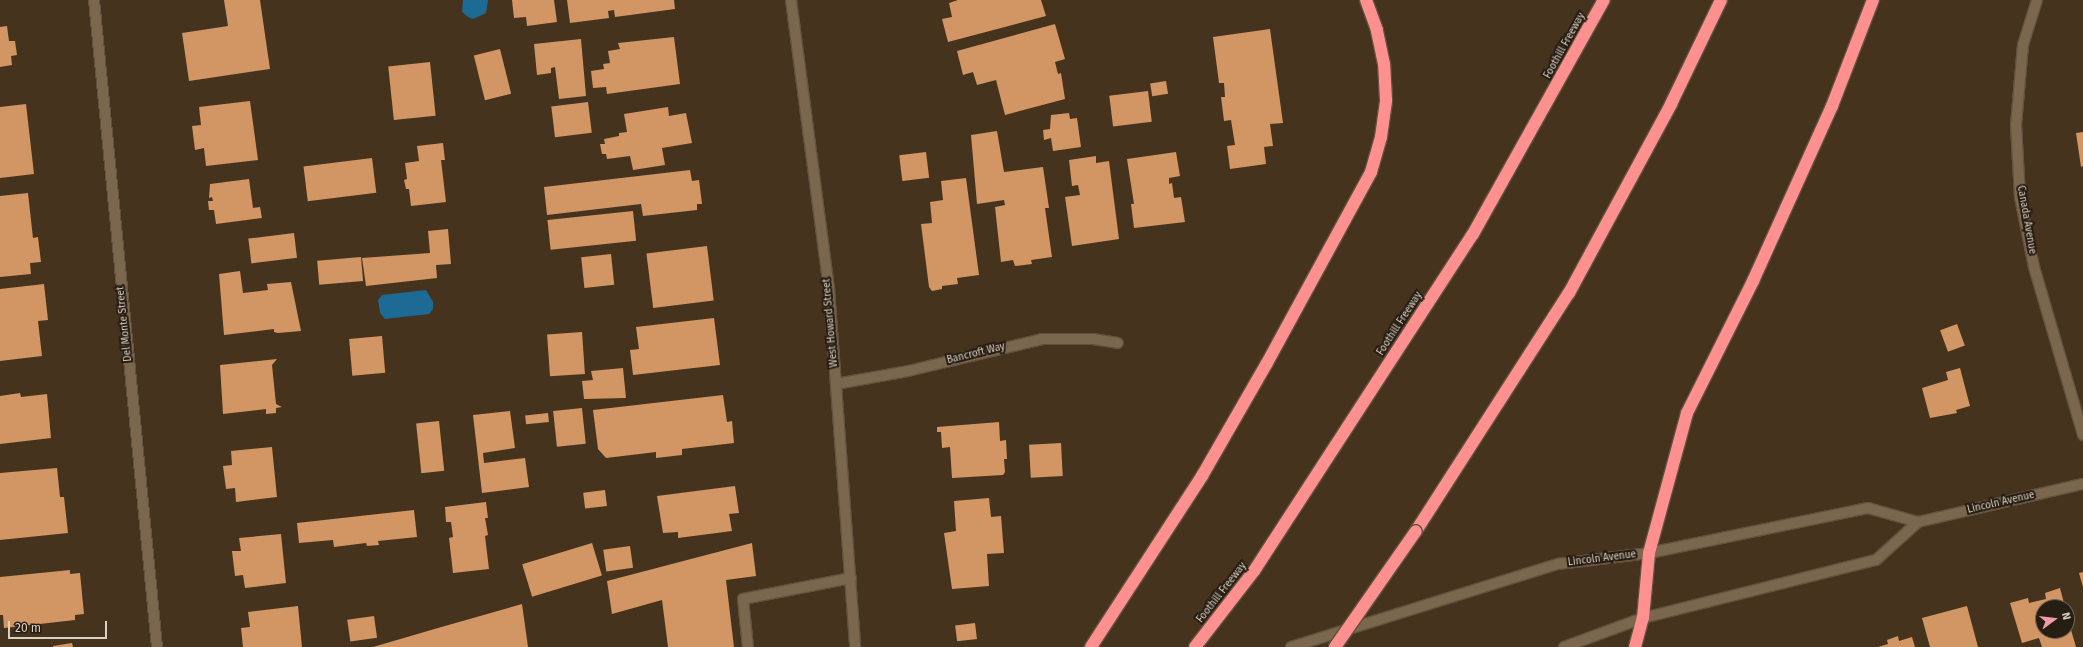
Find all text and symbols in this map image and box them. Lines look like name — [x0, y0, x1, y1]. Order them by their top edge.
street label: Foothill Freeway — [1542, 11, 1588, 81]
street label: Canada Avenue — [2014, 185, 2038, 255]
street label: West Howard Street — [821, 278, 841, 368]
street label: Del Monte Street — [115, 286, 135, 362]
street label: Foothill Freeway — [1375, 290, 1425, 358]
street label: Bancroft Way — [946, 341, 1006, 367]
street label: Lincoln Avenue — [1966, 489, 2036, 517]
street label: Lincoln Avenue — [1567, 549, 1637, 569]
street label: Foothill Freeway — [1195, 560, 1249, 626]
north arrow — [2035, 599, 2075, 639]
text: N — [2059, 611, 2073, 621]
scale bar — [10, 613, 109, 639]
text: 20 m — [15, 621, 41, 635]

